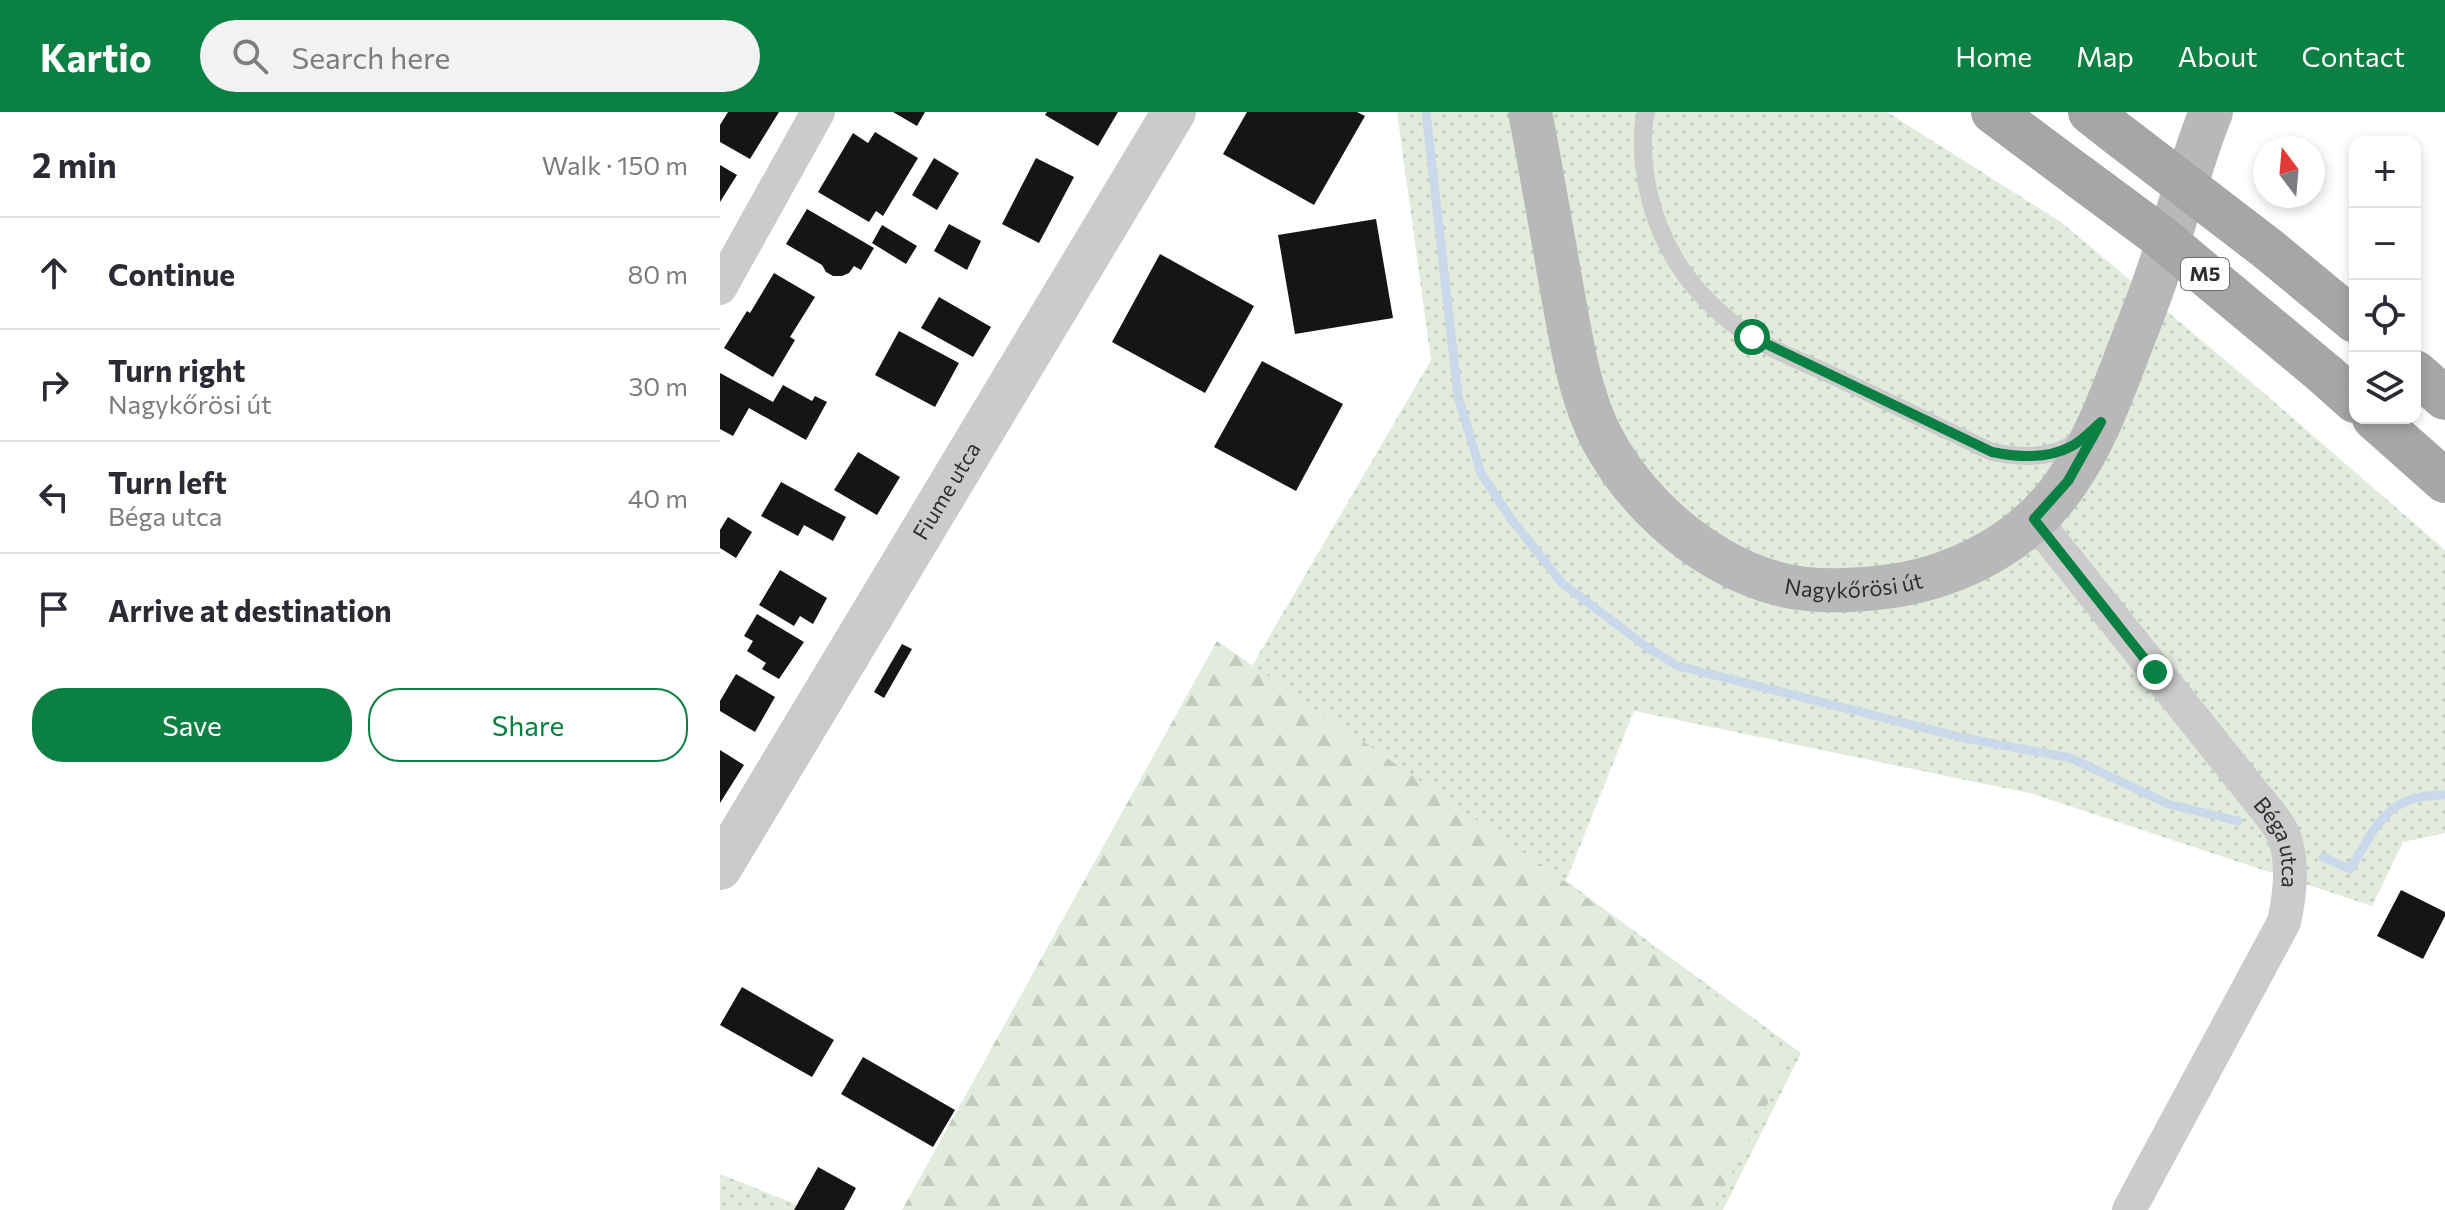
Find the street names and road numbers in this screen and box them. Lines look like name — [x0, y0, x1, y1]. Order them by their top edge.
road number: M5 — [2181, 258, 2229, 290]
street label: Fiume utca — [906, 437, 986, 544]
street label: Nagykőrösi út — [1783, 566, 1926, 603]
street label: Béga utca — [2248, 791, 2304, 889]

